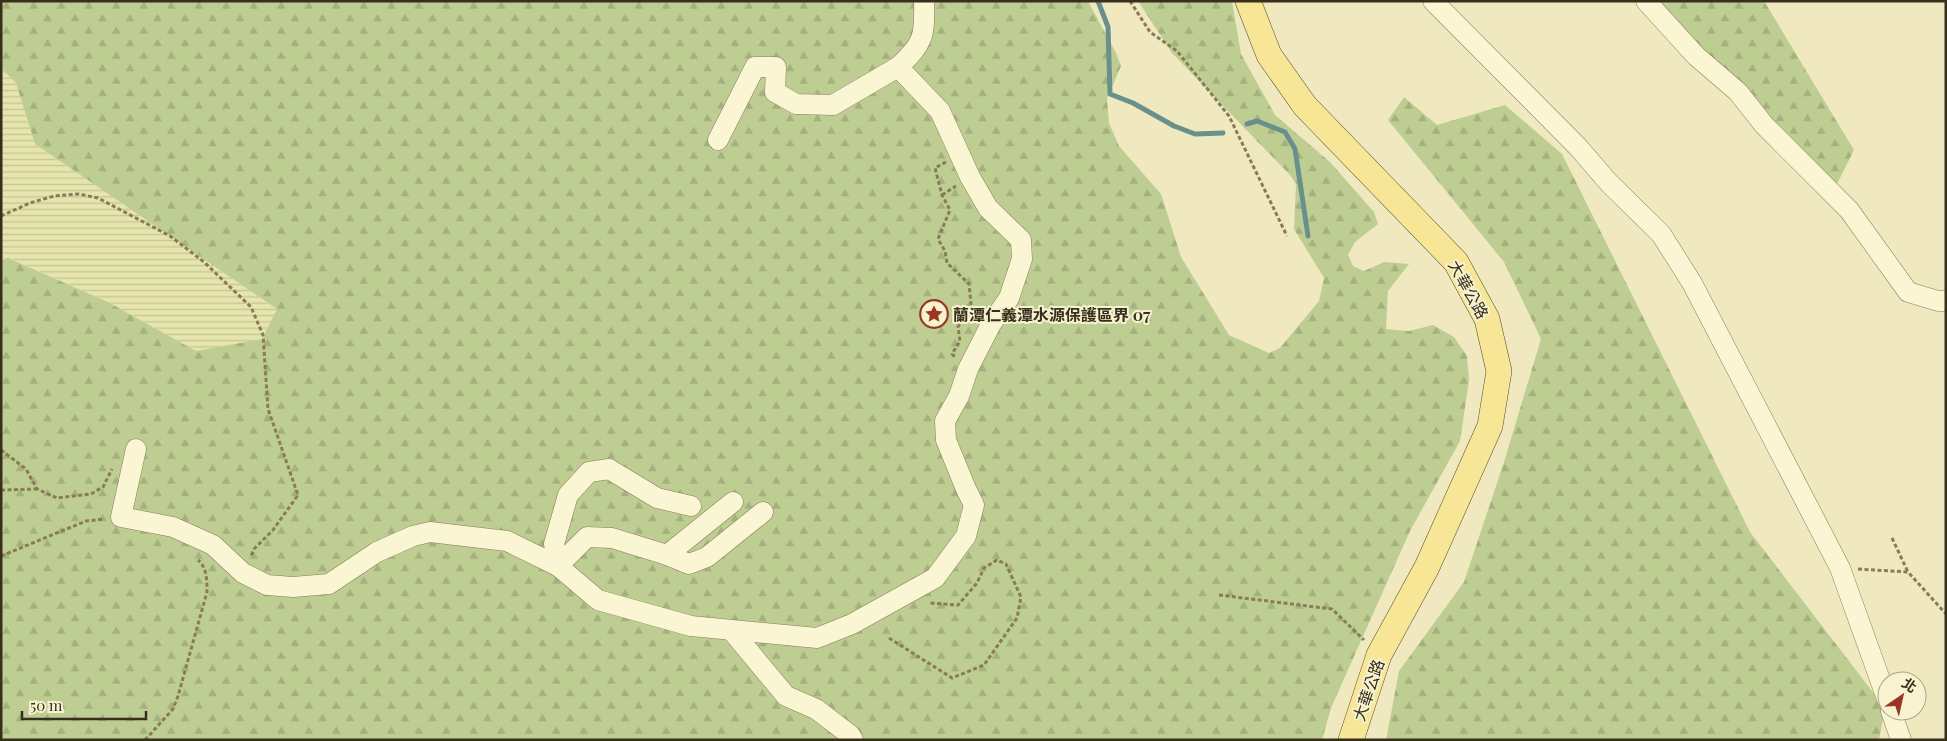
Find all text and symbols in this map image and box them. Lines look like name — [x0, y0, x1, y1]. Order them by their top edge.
street label: 大華公路 — [1444, 256, 1494, 322]
place icon: 蘭潭仁義潭水源保護區界 07 — [919, 299, 949, 329]
place label: 蘭潭仁義潭水源保護區界 07 — [953, 304, 1151, 325]
street label: 大華公路 — [1348, 656, 1388, 724]
north arrow — [1877, 671, 1927, 721]
text: 北 — [1898, 673, 1921, 697]
scale bar — [22, 688, 146, 720]
text: 50 m — [30, 695, 63, 715]

